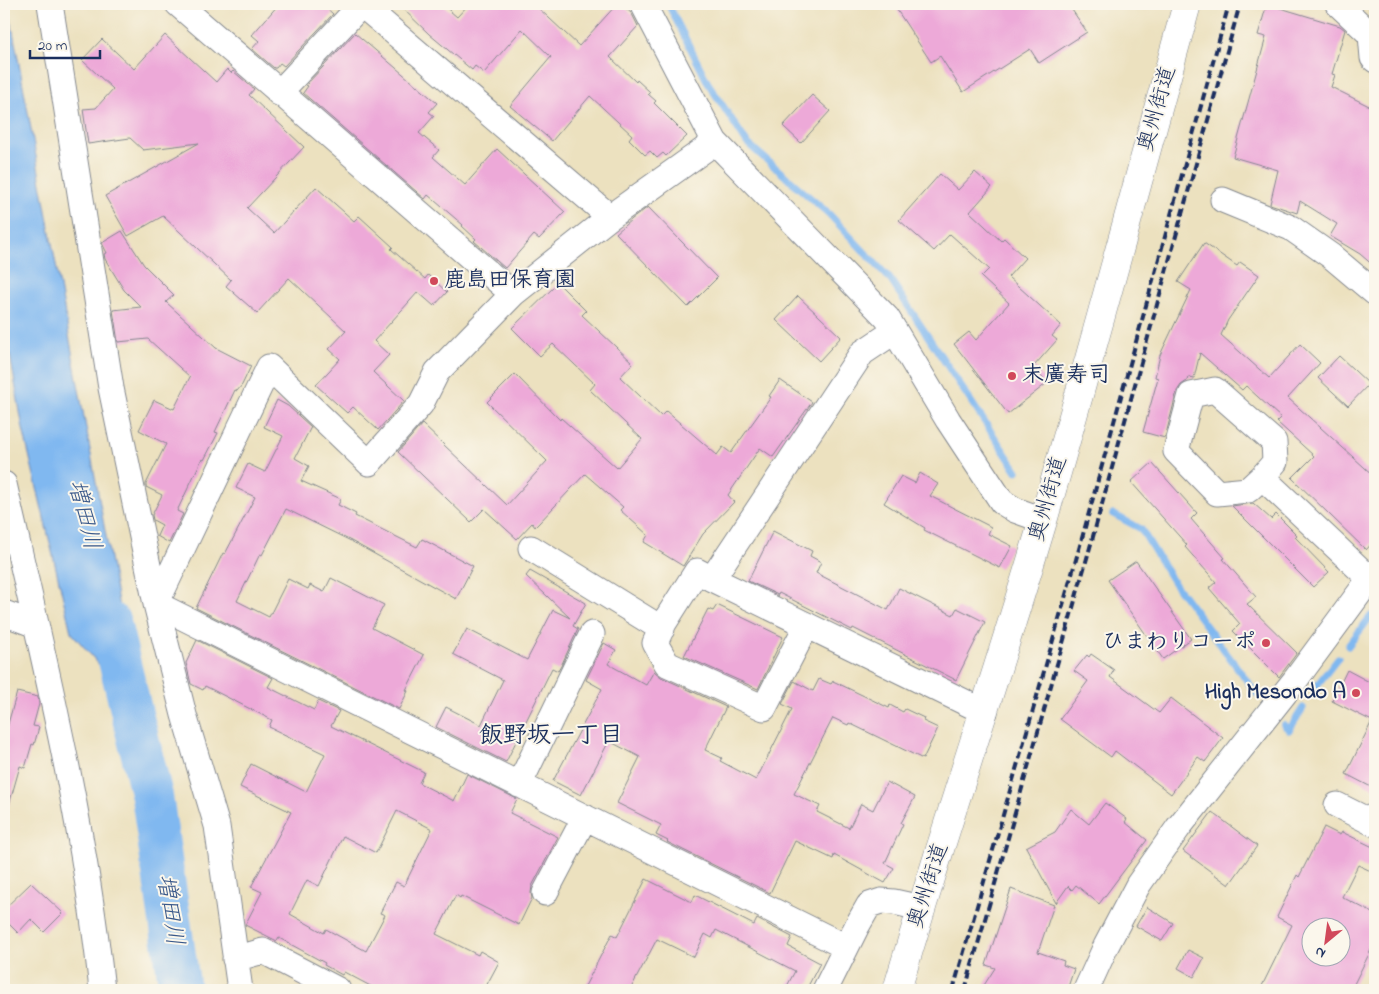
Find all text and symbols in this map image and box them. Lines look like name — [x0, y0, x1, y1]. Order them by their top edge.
scale bar — [30, 28, 100, 60]
text: 20 m — [38, 35, 68, 57]
street label: 奥州街道 — [1130, 62, 1186, 156]
place label: 鹿島田保育園 — [444, 265, 576, 297]
marker: 鹿島田保育園 — [428, 275, 440, 287]
place label: 末廣寿司 — [1022, 360, 1110, 392]
marker: 末廣寿司 — [1006, 370, 1018, 382]
street label: 奥州街道 — [1021, 452, 1077, 546]
water label: 増田川 — [57, 476, 109, 554]
place label: ひまわりコーポ — [1102, 627, 1256, 659]
marker: ひまわりコーポ — [1260, 637, 1272, 649]
place label: High Mesondo A — [1205, 677, 1346, 710]
marker: High Mesondo A — [1350, 687, 1362, 699]
district label: 飯野坂一丁目 — [479, 719, 623, 754]
street label: 奥州街道 — [900, 839, 958, 933]
water label: 増田川 — [147, 872, 191, 948]
north arrow — [1302, 916, 1352, 966]
text: N — [1311, 941, 1330, 964]

